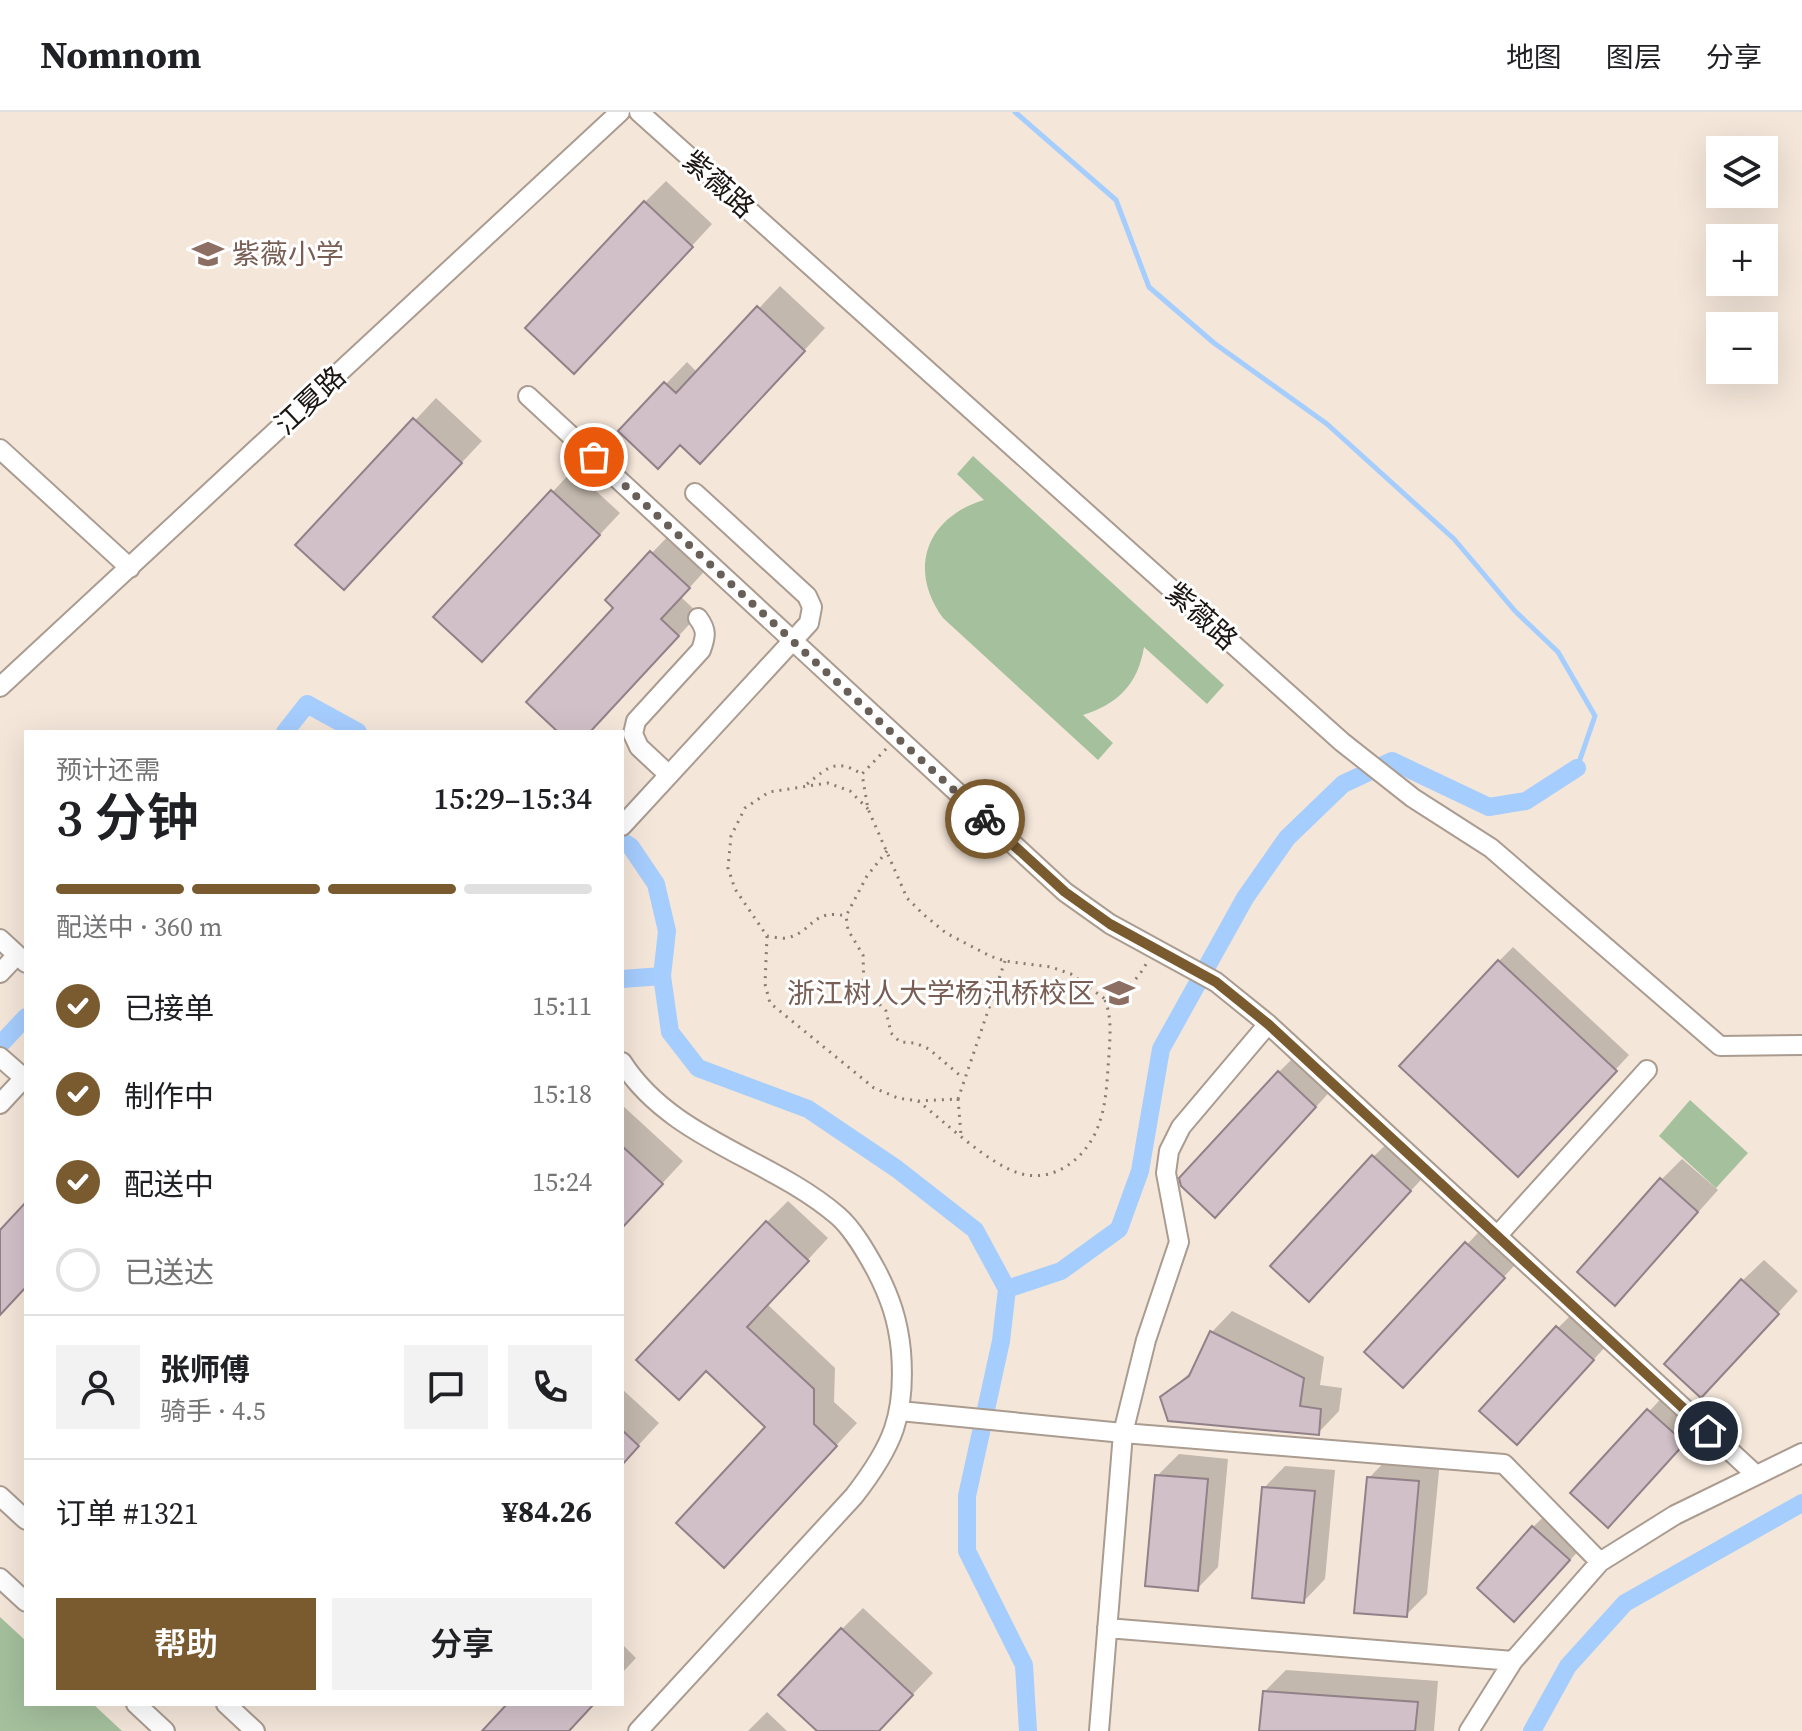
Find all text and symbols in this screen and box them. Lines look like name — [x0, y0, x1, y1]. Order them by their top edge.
text: Nomnom — [40, 29, 201, 81]
text: 地图 — [1506, 38, 1562, 76]
text: 图层 — [1606, 38, 1662, 76]
text: 分享 — [1706, 38, 1762, 76]
map controls — [1706, 136, 1778, 384]
button: layers — [1706, 136, 1778, 208]
street label: 紫薇路 — [675, 142, 763, 226]
button: + — [1706, 224, 1778, 296]
place label: 紫薇小学 — [232, 235, 344, 273]
school or university icon: 紫薇小学 — [191, 237, 225, 271]
button: − — [1706, 312, 1778, 384]
street label: 江夏路 — [266, 357, 354, 443]
pin — [560, 423, 628, 491]
icon: bag — [572, 435, 616, 479]
street label: 紫薇路 — [1158, 574, 1246, 658]
text: 预计还需 — [56, 752, 160, 788]
text: 15:29–15:34 — [433, 778, 592, 819]
courier — [945, 779, 1025, 859]
text: 3 分钟 — [56, 782, 199, 853]
icon: bike — [963, 797, 1007, 841]
text: 配送中 · 360 m — [56, 909, 222, 945]
place label: 浙江树人大学杨汛桥校区 — [787, 974, 1095, 1012]
school or university icon: 浙江树人大学杨汛桥校区 — [1102, 976, 1136, 1010]
icon: check — [56, 984, 100, 1028]
text: 已接单 — [124, 988, 214, 1029]
text: 15:11 — [532, 988, 592, 1024]
icon: check — [56, 1072, 100, 1116]
text: 制作中 — [124, 1076, 214, 1117]
text: 15:18 — [532, 1076, 592, 1112]
icon: check — [56, 1160, 100, 1204]
text: 配送中 — [124, 1164, 214, 1205]
text: 15:24 — [532, 1164, 592, 1200]
text: 已送达 — [124, 1252, 214, 1293]
button: person — [56, 1345, 140, 1429]
button: chat — [404, 1345, 488, 1429]
button: phone — [508, 1345, 592, 1429]
text: 张师傅 — [160, 1349, 250, 1390]
text: 骑手 · 4.5 — [160, 1393, 266, 1429]
pin — [1674, 1397, 1742, 1465]
icon: home — [1686, 1409, 1730, 1453]
text: ¥84.26 — [502, 1491, 592, 1532]
text: 订单 #1321 — [56, 1493, 199, 1534]
button: 帮助 — [56, 1598, 316, 1690]
button: 分享 — [332, 1598, 592, 1690]

